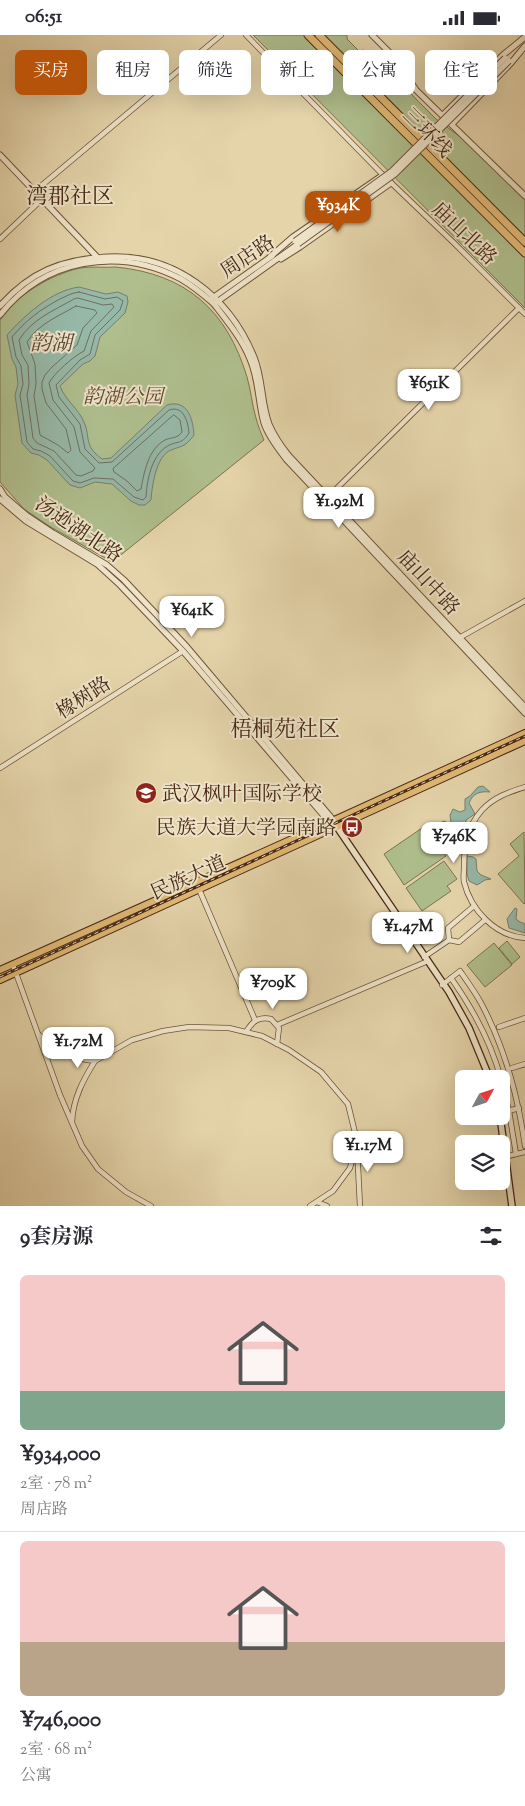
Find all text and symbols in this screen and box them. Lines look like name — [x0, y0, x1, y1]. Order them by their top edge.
text: 06:51 — [25, 4, 62, 31]
chip: 买房 — [15, 50, 87, 95]
chip: 租房 — [97, 50, 169, 95]
chip: 筛选 — [179, 50, 251, 95]
chip: 新上 — [261, 50, 333, 95]
chip: 公寓 — [343, 50, 415, 95]
chip: 住宅 — [425, 50, 497, 95]
street label: 三环线 — [395, 102, 458, 165]
district label: 湾郡社区 — [26, 182, 114, 214]
pin: ¥934K — [303, 191, 373, 233]
text: ¥934K — [316, 195, 360, 218]
street label: 庙山北路 — [424, 197, 502, 273]
street label: 周店路 — [215, 229, 281, 287]
water label: 韵湖 — [30, 330, 76, 360]
pin: ¥651K — [394, 369, 464, 411]
text: ¥651K — [408, 373, 450, 396]
park label: 韵湖公园 — [83, 384, 166, 413]
pin: ¥1.92M — [298, 487, 380, 529]
street label: 汤逊湖北路 — [28, 491, 127, 571]
text: ¥1.92M — [314, 491, 364, 514]
street label: 庙山中路 — [389, 545, 465, 623]
pin: ¥641K — [157, 595, 227, 638]
text: ¥641K — [170, 600, 214, 623]
street label: 橡树路 — [51, 671, 117, 728]
district label: 梧桐苑社区 — [230, 715, 340, 747]
school or university icon: 武汉枫叶国际学校 — [134, 781, 158, 805]
place label: 武汉枫叶国际学校 — [162, 781, 322, 810]
place label: 民族大道大学园南路 — [156, 815, 336, 844]
bus stop icon: 民族大道大学园南路 — [340, 815, 364, 839]
pin: ¥746K — [419, 821, 489, 864]
text: ¥746K — [432, 826, 476, 849]
street label: 民族大道 — [147, 850, 231, 909]
pin: ¥1.47M — [367, 911, 449, 954]
text: ¥1.47M — [383, 916, 433, 939]
pin: ¥709K — [238, 967, 308, 1010]
text: ¥709K — [250, 972, 296, 995]
pin: ¥1.72M — [37, 1027, 119, 1069]
text: ¥1.72M — [53, 1031, 103, 1054]
north arrow — [455, 1070, 510, 1125]
map controls — [455, 1070, 510, 1190]
pin: ¥1.17M — [327, 1131, 409, 1173]
text: ¥1.17M — [344, 1135, 392, 1158]
button: layers — [455, 1135, 510, 1190]
icon: filters — [477, 1222, 505, 1250]
text: 9套房源 — [20, 1223, 93, 1253]
icon: home — [218, 1308, 308, 1398]
text: ¥934,000 — [20, 1440, 101, 1470]
text: 2室 · 78 m² — [20, 1473, 92, 1496]
text: 周店路 — [20, 1499, 68, 1522]
icon: home — [218, 1573, 308, 1663]
text: ¥746,000 — [20, 1706, 101, 1736]
text: 2室 · 68 m² — [20, 1739, 92, 1762]
text: 公寓 — [20, 1765, 52, 1788]

